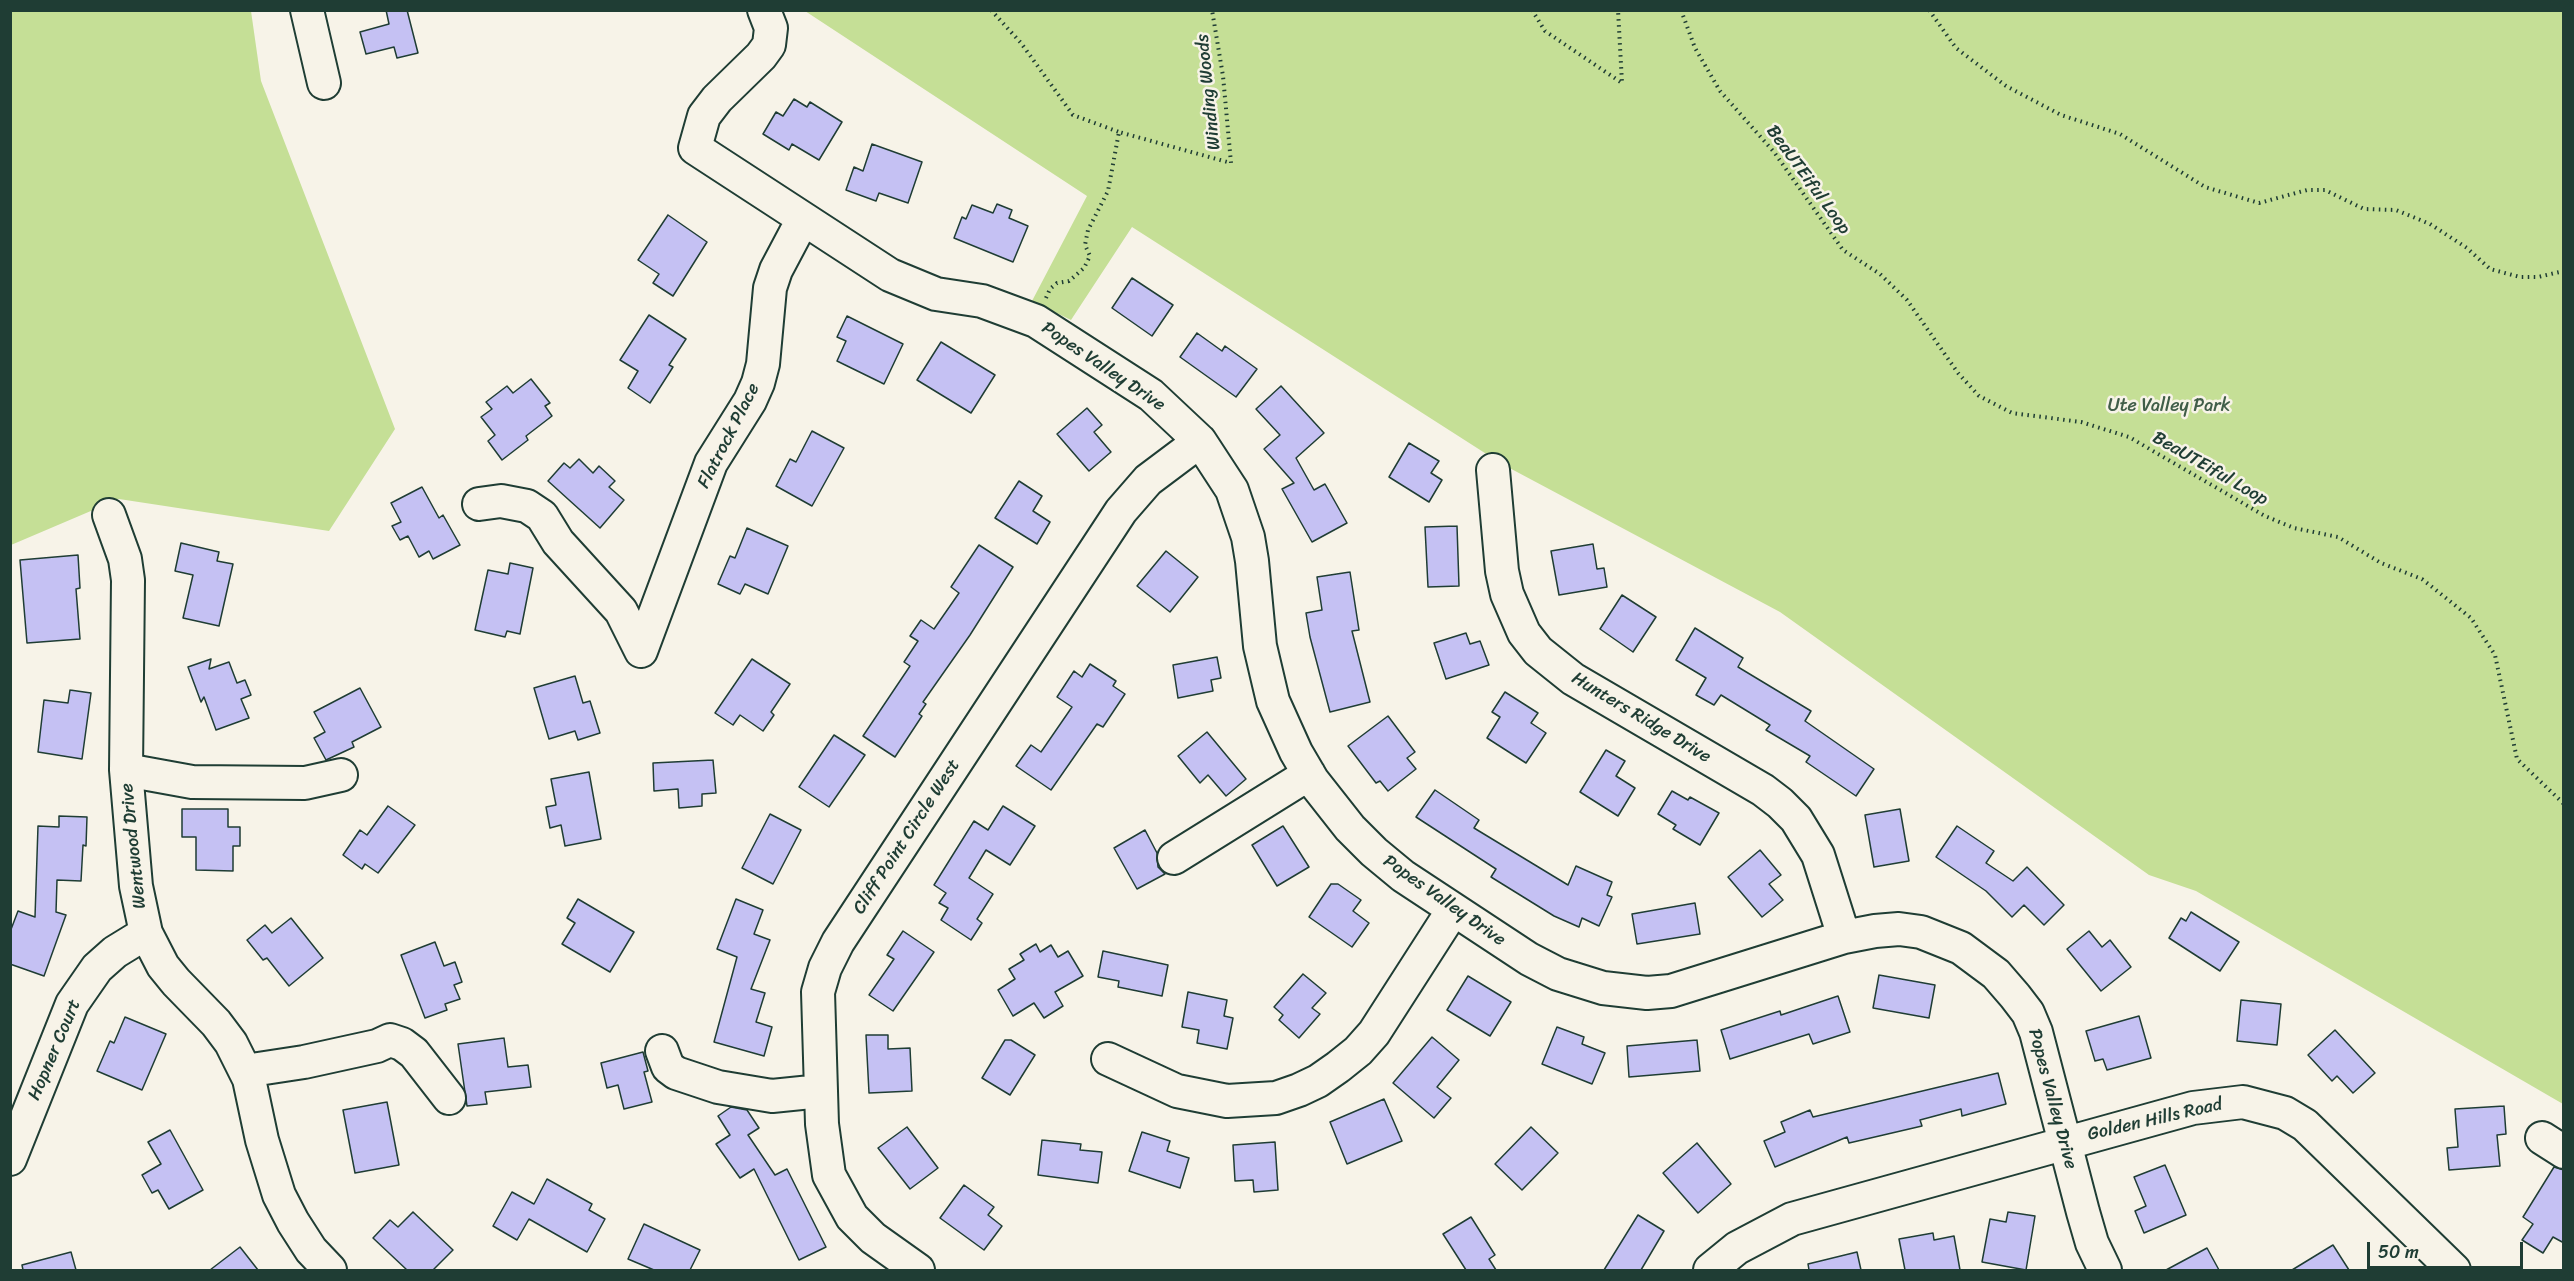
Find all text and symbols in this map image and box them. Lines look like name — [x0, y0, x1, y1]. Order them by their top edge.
street label: Winding Woods — [1192, 33, 1226, 151]
street label: BeaUTEiful Loop — [1761, 121, 1855, 239]
street label: Popes Valley Drive — [1037, 318, 1169, 416]
street label: Flatrock Place — [693, 380, 765, 492]
park label: Ute Valley Park — [2108, 395, 2230, 417]
street label: BeaUTEiful Loop — [2148, 427, 2272, 511]
street label: Hunters Ridge Drive — [1567, 668, 1715, 768]
street label: Cliff Point Circle West — [849, 756, 965, 918]
street label: Wentwood Drive — [117, 782, 151, 910]
street label: Popes Valley Drive — [1379, 851, 1509, 951]
street label: Hopner Court — [24, 996, 86, 1104]
street label: Popes Valley Drive — [2023, 1026, 2081, 1172]
street label: Golden Hills Road — [2086, 1094, 2224, 1146]
scale bar — [2370, 1230, 2526, 1268]
text: 50 m — [2378, 1236, 2419, 1268]

